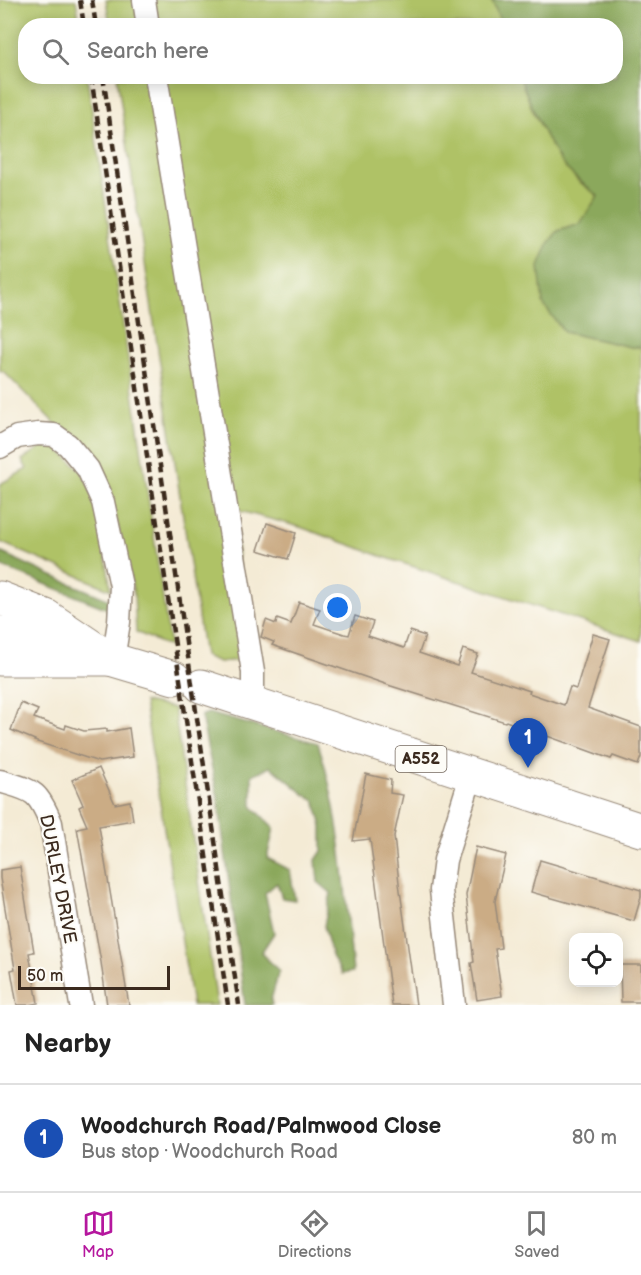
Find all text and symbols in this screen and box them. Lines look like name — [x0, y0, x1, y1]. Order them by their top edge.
search box — [18, 18, 623, 84]
icon: search — [39, 35, 72, 68]
text: Search here — [87, 38, 209, 65]
your location — [323, 593, 352, 622]
pin: 1 — [508, 718, 548, 768]
road number: A552 — [396, 746, 446, 772]
street label: DURLEY DRIVE — [35, 813, 81, 946]
map controls — [569, 933, 623, 987]
button: locate — [569, 933, 623, 987]
scale bar — [18, 963, 170, 990]
text: 50 m — [27, 967, 63, 986]
text: Nearby — [24, 1029, 111, 1060]
text: Woodchurch Road/Palmwood Close — [81, 1113, 441, 1140]
text: 1 — [39, 1126, 48, 1150]
text: 80 m — [572, 1126, 617, 1150]
text: Bus stop · Woodchurch Road — [81, 1140, 338, 1164]
tab: Map — [82, 1207, 115, 1262]
tab: Directions — [278, 1207, 351, 1262]
tab: Saved — [514, 1207, 559, 1262]

